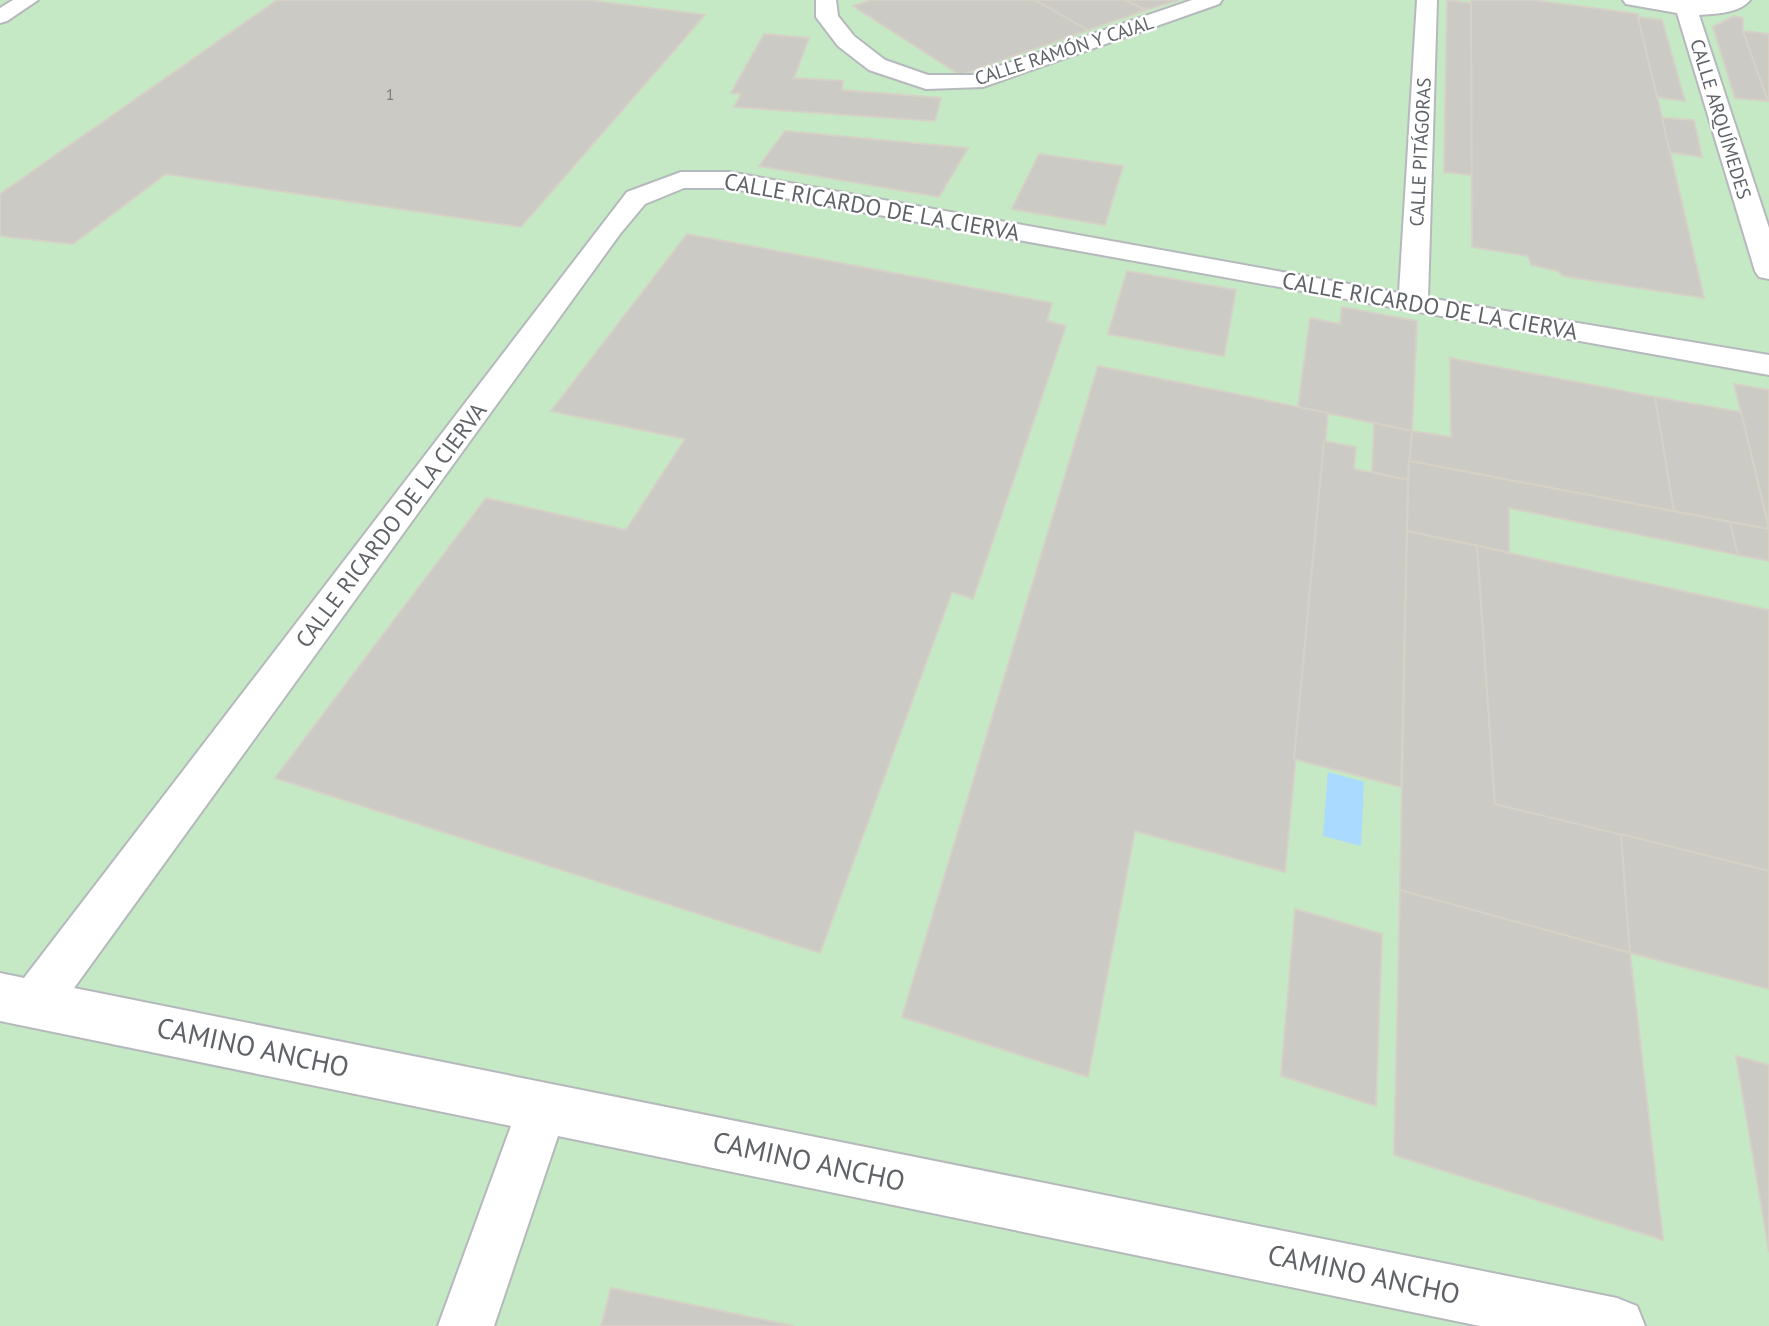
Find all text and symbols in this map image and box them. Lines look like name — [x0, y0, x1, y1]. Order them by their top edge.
street label: CALLE RAMÓN Y CAJAL — [972, 10, 1157, 90]
street label: CALLE ARQUÍMEDES — [1685, 36, 1757, 202]
street label: CALLE PITÁGORAS — [1404, 77, 1436, 227]
house number: 1 — [386, 84, 394, 104]
street label: CALLE RICARDO DE LA CIERVA — [722, 166, 1023, 247]
street label: CALLE RICARDO DE LA CIERVA — [1280, 265, 1581, 346]
street label: CALLE RICARDO DE LA CIERVA — [289, 396, 493, 653]
street label: CAMINO ANCHO — [154, 1008, 353, 1085]
street label: CAMINO ANCHO — [710, 1122, 909, 1199]
street label: CAMINO ANCHO — [1265, 1235, 1464, 1312]

